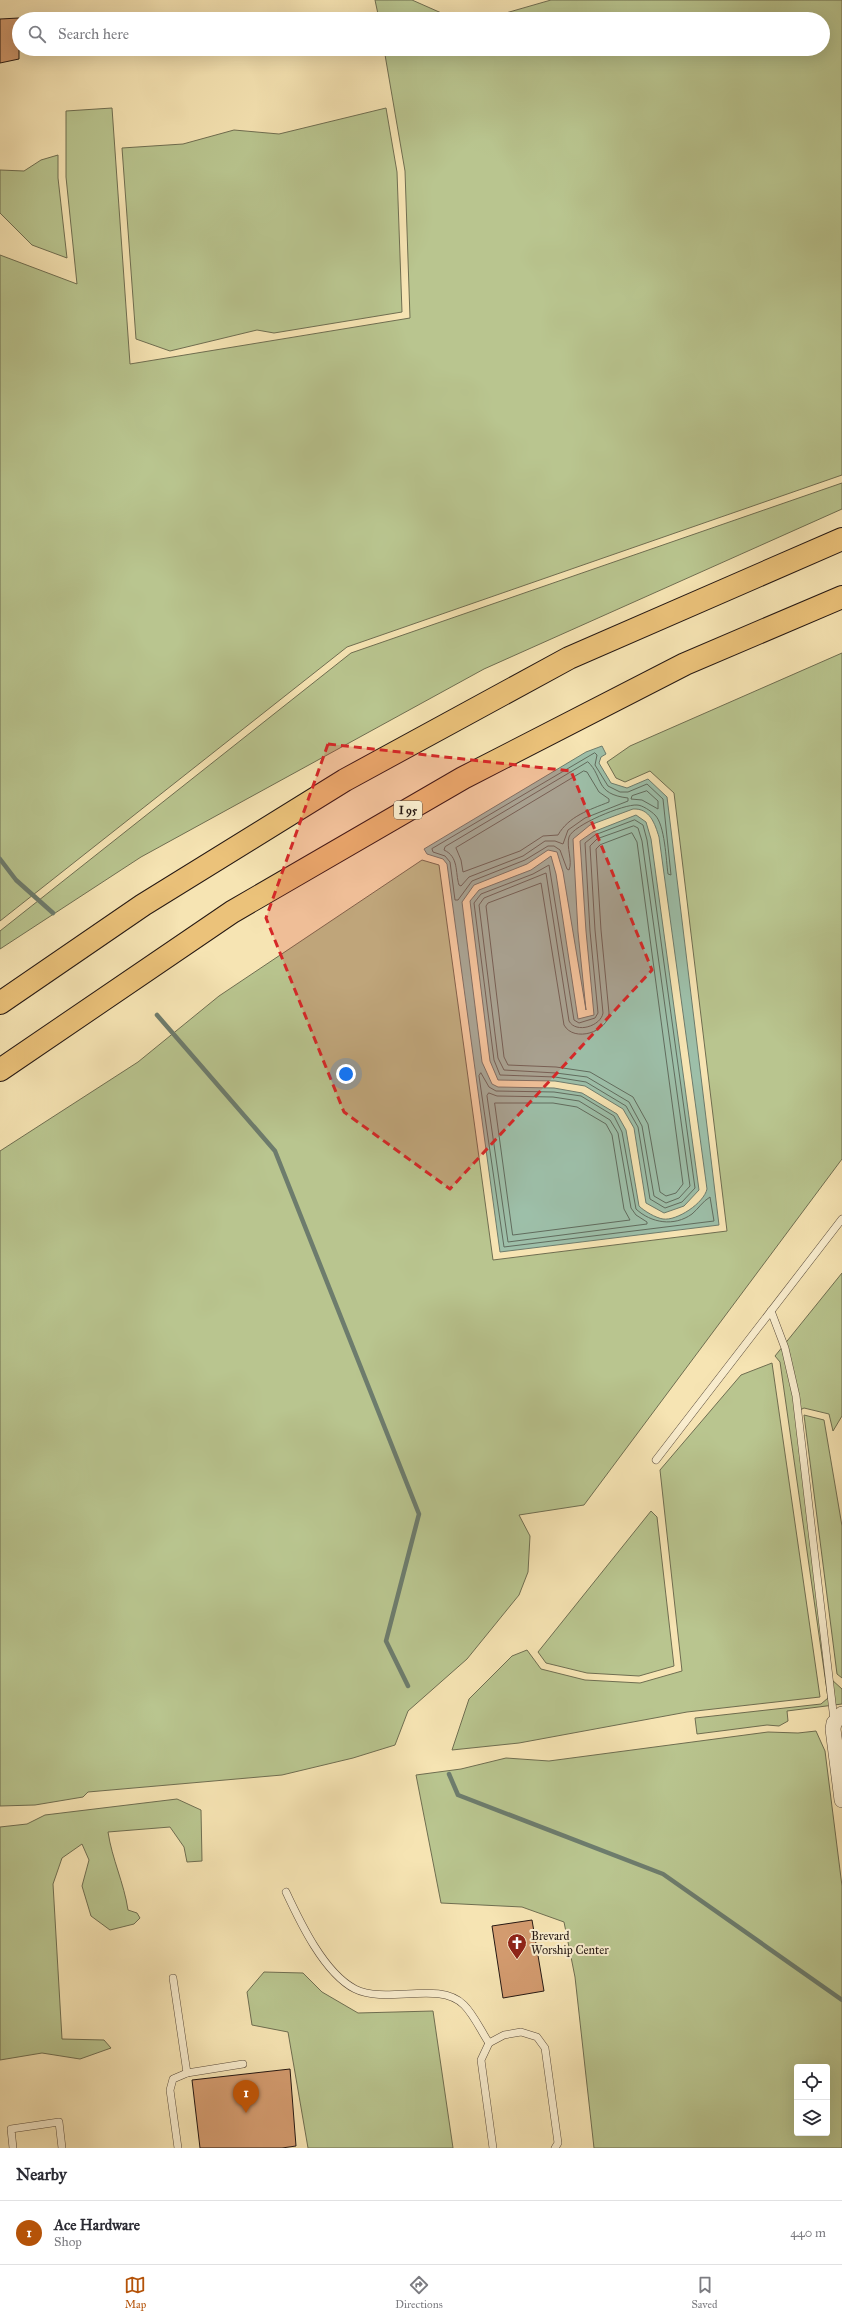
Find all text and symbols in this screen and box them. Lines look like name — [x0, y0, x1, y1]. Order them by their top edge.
search box — [12, 12, 830, 56]
icon: search — [26, 23, 48, 45]
text: Search here — [58, 25, 129, 43]
road number: I 95 — [394, 801, 422, 819]
your location — [336, 1064, 356, 1084]
place label: Brevard Worship Center — [531, 1929, 609, 1957]
church icon: Brevard Worship Center — [506, 1932, 528, 1960]
map controls — [794, 2064, 830, 2136]
button: locate — [794, 2064, 830, 2100]
pin: 1 — [233, 2080, 259, 2113]
button: layers — [794, 2100, 830, 2136]
text: Nearby — [16, 2164, 67, 2185]
text: Ace Hardware — [54, 2216, 140, 2234]
text: 1 — [26, 2225, 32, 2241]
text: 440 m — [790, 2225, 826, 2241]
text: Shop — [54, 2234, 82, 2250]
tab: Map — [124, 2274, 146, 2311]
tab: Directions — [395, 2274, 443, 2311]
tab: Saved — [691, 2274, 718, 2311]

